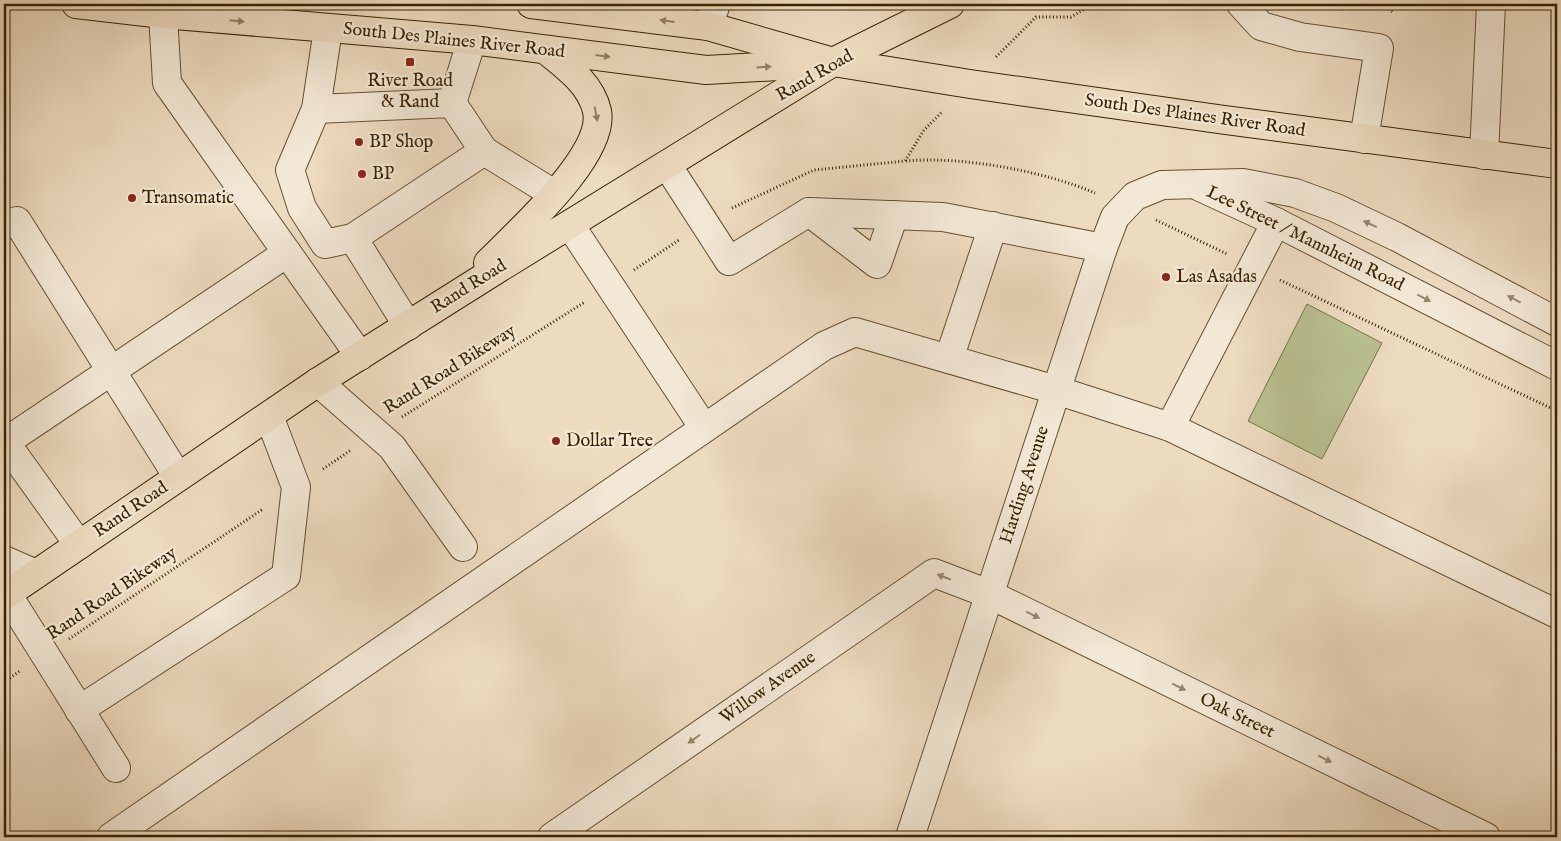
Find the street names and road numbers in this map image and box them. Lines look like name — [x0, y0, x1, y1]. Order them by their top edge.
street label: South Des Plaines River Road — [342, 18, 566, 64]
street label: Rand Road — [772, 45, 858, 107]
street label: South Des Plaines River Road — [1083, 89, 1307, 143]
street label: Lee Street / Mannheim Road — [1202, 181, 1408, 297]
street label: Rand Road — [427, 254, 512, 319]
street label: Rand Road Bikeway — [379, 320, 521, 420]
street label: Harding Avenue — [995, 423, 1055, 547]
street label: Rand Road — [89, 476, 173, 543]
street label: Rand Road Bikeway — [43, 542, 182, 646]
street label: Willow Avenue — [716, 646, 820, 730]
street label: Oak Street — [1196, 688, 1278, 744]

